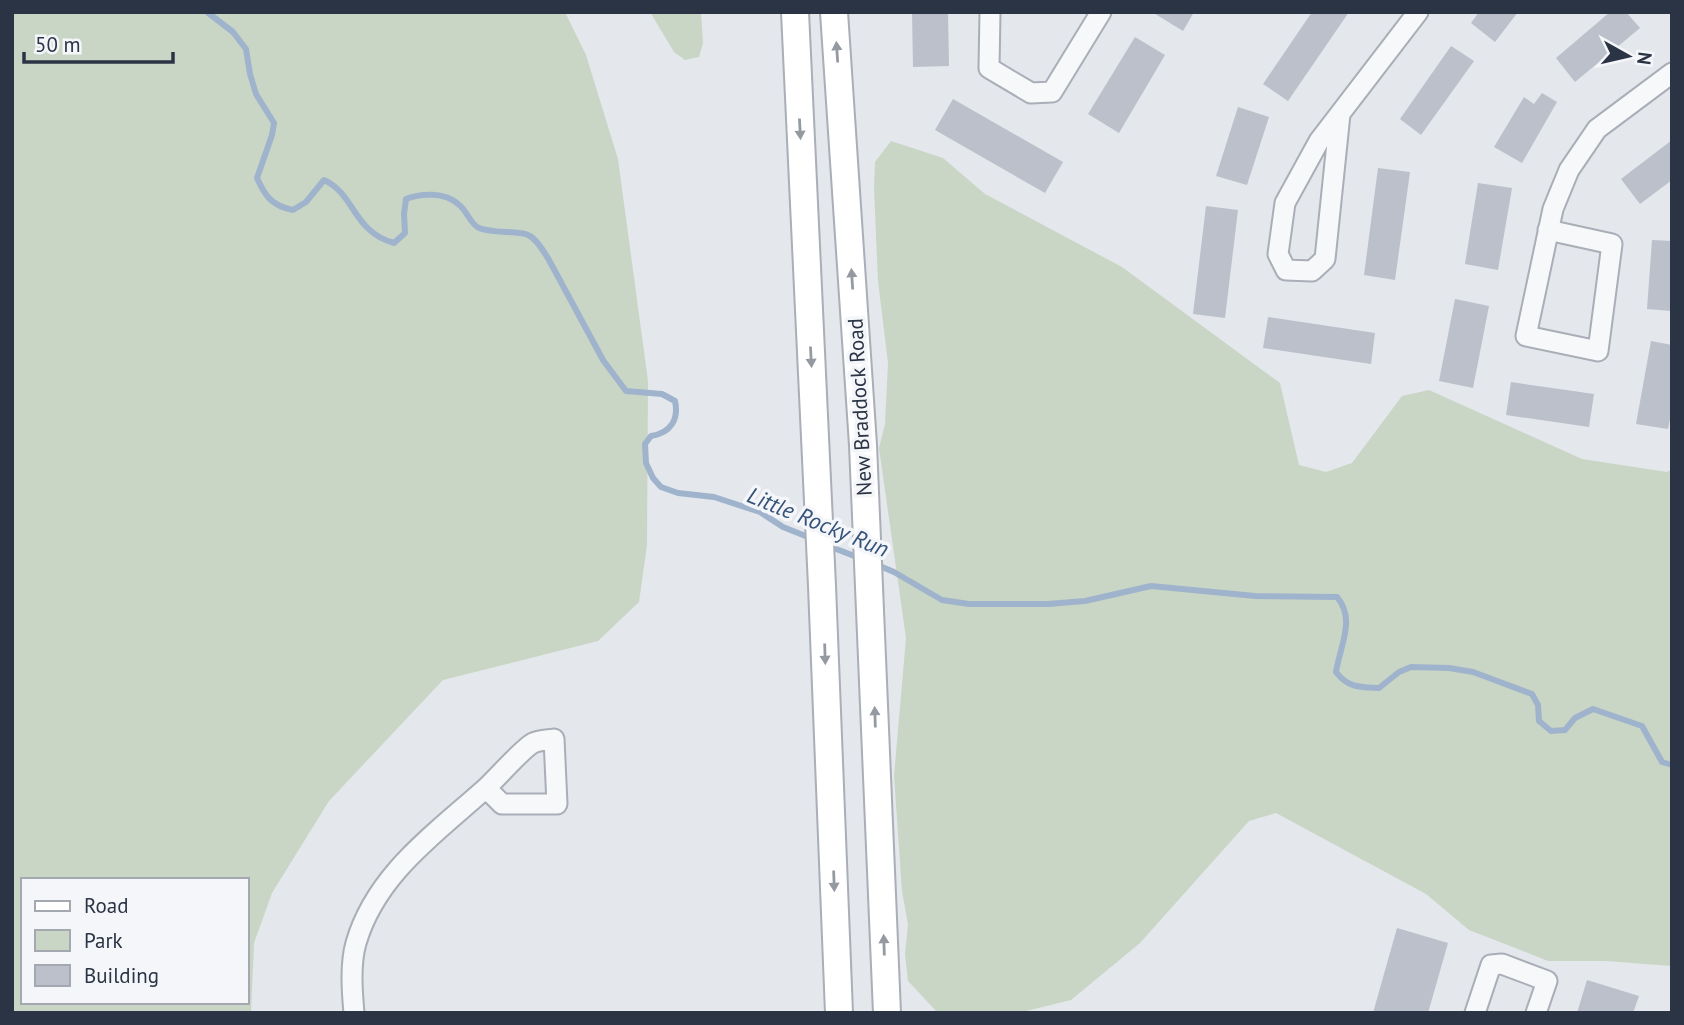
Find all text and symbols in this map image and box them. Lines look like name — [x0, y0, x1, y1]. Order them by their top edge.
scale bar — [24, 21, 173, 65]
north arrow — [1593, 21, 1663, 91]
text: 50 m — [35, 31, 81, 58]
one-way arrow — [831, 41, 842, 63]
text: N — [1632, 51, 1658, 66]
one-way arrow — [795, 119, 806, 141]
one-way arrow — [846, 268, 857, 290]
street label: New Braddock Road — [841, 318, 878, 496]
one-way arrow — [806, 346, 817, 368]
water label: Little Rocky Run — [743, 480, 893, 563]
one-way arrow — [820, 643, 831, 665]
one-way arrow — [869, 706, 880, 728]
one-way arrow — [828, 870, 839, 892]
legend — [21, 878, 248, 1004]
text: Road — [84, 892, 128, 919]
text: Park — [84, 927, 123, 954]
one-way arrow — [879, 933, 890, 955]
text: Building — [84, 962, 159, 989]

